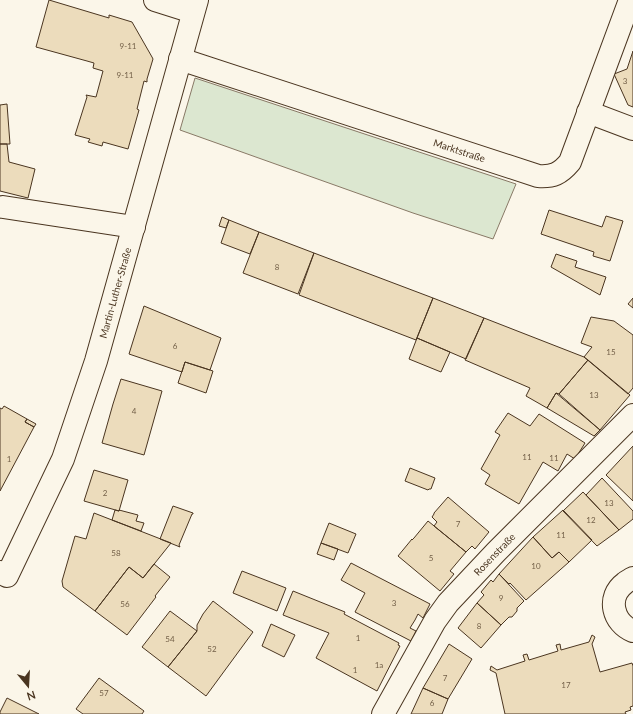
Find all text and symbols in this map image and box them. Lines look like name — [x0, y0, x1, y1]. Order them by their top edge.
house number: 9-11 — [120, 41, 137, 51]
house number: 9-11 — [117, 70, 134, 80]
house number: 3 — [623, 76, 628, 86]
street label: Marktstraße — [432, 136, 487, 164]
street label: Martin-Luther-Straße — [97, 246, 133, 340]
house number: 8 — [275, 262, 280, 272]
house number: 6 — [173, 341, 178, 351]
house number: 15 — [606, 347, 616, 357]
house number: 13 — [589, 390, 599, 400]
house number: 4 — [132, 406, 137, 416]
house number: 11 — [522, 452, 532, 462]
house number: 11 — [549, 453, 559, 463]
house number: 1 — [7, 454, 12, 464]
house number: 2 — [103, 488, 108, 498]
house number: 13 — [604, 498, 614, 508]
house number: 12 — [586, 515, 596, 525]
house number: 7 — [456, 519, 461, 529]
street label: Rosenstraße — [471, 530, 518, 578]
house number: 11 — [556, 530, 566, 540]
house number: 58 — [111, 548, 121, 558]
house number: 5 — [429, 553, 434, 563]
house number: 10 — [531, 561, 541, 571]
house number: 9 — [499, 593, 504, 603]
house number: 3 — [392, 598, 397, 608]
house number: 56 — [120, 599, 130, 609]
house number: 8 — [477, 621, 482, 631]
house number: 1 — [356, 633, 361, 643]
house number: 54 — [165, 634, 175, 644]
house number: 52 — [207, 644, 217, 654]
house number: 1a — [375, 660, 383, 670]
house number: 1 — [353, 665, 358, 675]
north arrow — [8, 666, 48, 706]
house number: 7 — [443, 673, 448, 683]
house number: 17 — [561, 680, 571, 690]
text: N — [25, 688, 37, 703]
house number: 57 — [99, 688, 109, 698]
house number: 6 — [430, 698, 435, 708]

